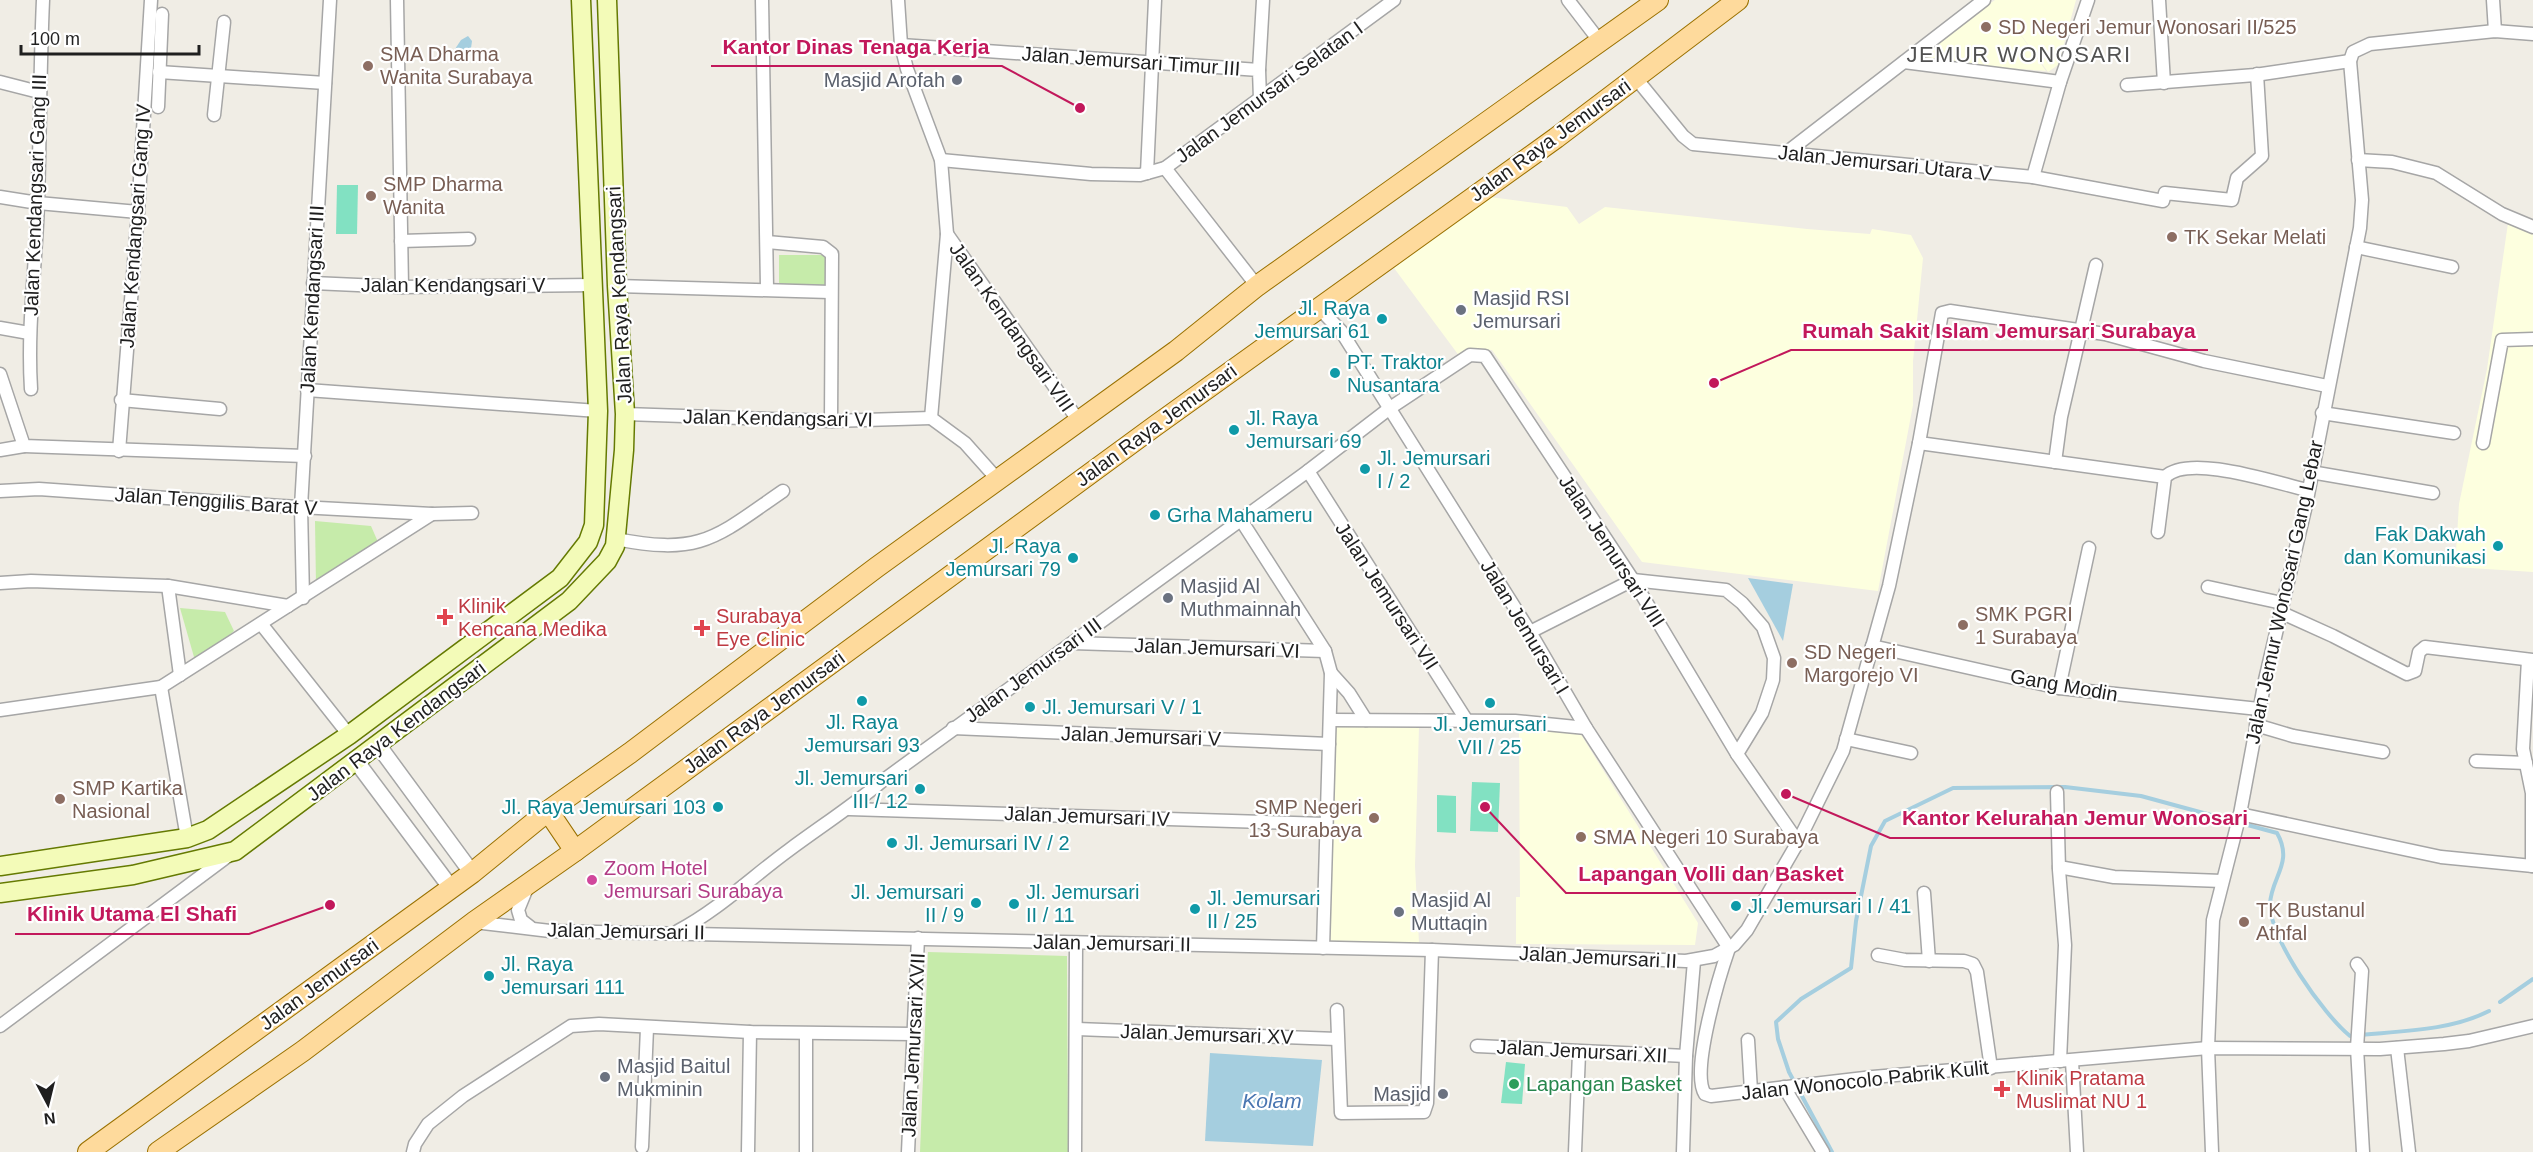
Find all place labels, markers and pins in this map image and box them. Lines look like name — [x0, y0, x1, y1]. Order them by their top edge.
place label: SD Negeri Jemur Wonosari II/525 — [1998, 16, 2297, 38]
marker: SD Negeri Jemur Wonosari II/525 — [1979, 20, 1993, 34]
callout: Kantor Dinas Tenaga Kerja — [711, 27, 1002, 66]
place label: SMA Dharma Wanita Surabaya — [380, 43, 534, 88]
marker: SMA Dharma Wanita Surabaya — [361, 59, 375, 73]
place label: Masjid Arofah — [824, 69, 945, 91]
marker: Masjid Arofah — [950, 73, 964, 87]
place label: SMP Dharma Wanita — [383, 173, 504, 218]
marker: SMP Dharma Wanita — [364, 189, 378, 203]
place label: TK Sekar Melati — [2184, 226, 2326, 248]
marker: TK Sekar Melati — [2165, 230, 2179, 244]
place label: Masjid RSI Jemursari — [1473, 287, 1570, 332]
place label: Jl. Raya Jemursari 61 — [1254, 297, 1371, 342]
marker: Masjid RSI Jemursari — [1454, 303, 1468, 317]
callout: Rumah Sakit Islam Jemursari Surabaya — [1791, 311, 2208, 350]
marker: Jl. Raya Jemursari 61 — [1375, 312, 1389, 326]
place label: PT. Traktor Nusantara — [1347, 351, 1444, 396]
marker: PT. Traktor Nusantara — [1328, 366, 1342, 380]
place label: Jl. Raya Jemursari 69 — [1246, 407, 1362, 452]
marker: Jl. Raya Jemursari 69 — [1227, 423, 1241, 437]
place label: Jl. Jemursari I / 2 — [1377, 447, 1490, 492]
marker: Jl. Jemursari I / 2 — [1358, 462, 1372, 476]
place label: Grha Mahameru — [1167, 504, 1313, 526]
marker: Grha Mahameru — [1148, 508, 1162, 522]
place label: Fak Dakwah dan Komunikasi — [2344, 523, 2486, 568]
place label: Jl. Raya Jemursari 79 — [945, 535, 1062, 580]
marker: Fak Dakwah dan Komunikasi — [2491, 539, 2505, 553]
marker: Jl. Raya Jemursari 79 — [1066, 551, 1080, 565]
place label: Masjid Al Muthmainnah — [1180, 575, 1301, 620]
marker: Masjid Al Muthmainnah — [1161, 591, 1175, 605]
place label: Klinik Kencana Medika — [458, 595, 608, 640]
place label: SMK PGRI 1 Surabaya — [1975, 603, 2078, 648]
place label: Surabaya Eye Clinic — [716, 605, 805, 650]
marker: Klinik Kencana Medika — [436, 608, 454, 626]
marker: SMK PGRI 1 Surabaya — [1956, 618, 1970, 632]
marker: Surabaya Eye Clinic — [693, 619, 711, 637]
place label: SD Negeri Margorejo VI — [1804, 641, 1919, 686]
marker: SD Negeri Margorejo VI — [1785, 656, 1799, 670]
marker: Jl. Raya Jemursari 93 — [855, 694, 869, 708]
place label: Jl. Jemursari V / 1 — [1042, 696, 1202, 718]
marker: Jl. Jemursari VII / 25 — [1483, 696, 1497, 710]
marker: Jl. Jemursari V / 1 — [1023, 700, 1037, 714]
place label: Jl. Raya Jemursari 93 — [804, 711, 920, 756]
place label: Jl. Jemursari VII / 25 — [1433, 713, 1547, 758]
place label: Jl. Jemursari III / 12 — [795, 767, 908, 812]
place label: SMP Kartika Nasional — [72, 777, 184, 822]
marker: Jl. Jemursari III / 12 — [913, 782, 927, 796]
marker: SMP Kartika Nasional — [53, 792, 67, 806]
place label: Jl. Raya Jemursari 103 — [501, 796, 706, 818]
place label: SMP Negeri 13 Surabaya — [1249, 796, 1363, 841]
callout: Kantor Kelurahan Jemur Wonosari — [1890, 799, 2260, 838]
marker: Jl. Raya Jemursari 103 — [711, 800, 725, 814]
marker: SMP Negeri 13 Surabaya — [1367, 811, 1381, 825]
place label: SMA Negeri 10 Surabaya — [1593, 826, 1820, 848]
marker: SMA Negeri 10 Surabaya — [1574, 830, 1588, 844]
place label: Jl. Jemursari IV / 2 — [904, 832, 1070, 854]
marker: Jl. Jemursari IV / 2 — [885, 836, 899, 850]
callout: Lapangan Volli dan Basket — [1566, 854, 1856, 893]
place label: Zoom Hotel Jemursari Surabaya — [604, 857, 784, 902]
marker: Zoom Hotel Jemursari Surabaya — [585, 873, 599, 887]
place label: Jl. Jemursari II / 9 — [851, 881, 964, 926]
place label: Jl. Jemursari II / 11 — [1026, 881, 1139, 926]
place label: Jl. Jemursari II / 25 — [1207, 887, 1320, 932]
place label: Masjid Al Muttaqin — [1411, 889, 1491, 934]
callout: Klinik Utama El Shafi — [15, 895, 249, 934]
place label: Jl. Jemursari I / 41 — [1748, 895, 1911, 917]
marker: Jl. Jemursari II / 9 — [969, 896, 983, 910]
marker: Jl. Jemursari II / 11 — [1007, 897, 1021, 911]
marker: Jl. Jemursari I / 41 — [1729, 899, 1743, 913]
place label: TK Bustanul Athfal — [2256, 899, 2365, 944]
marker: Jl. Jemursari II / 25 — [1188, 902, 1202, 916]
marker: Masjid Al Muttaqin — [1392, 905, 1406, 919]
marker: TK Bustanul Athfal — [2237, 915, 2251, 929]
place label: Jl. Raya Jemursari 111 — [501, 953, 625, 998]
marker: Jl. Raya Jemursari 111 — [482, 969, 496, 983]
place label: Masjid Baitul Mukminin — [617, 1055, 730, 1100]
place label: Klinik Pratama Muslimat NU 1 — [2016, 1067, 2147, 1112]
marker: Masjid Baitul Mukminin — [598, 1070, 612, 1084]
place label: Lapangan Basket — [1526, 1073, 1682, 1095]
marker: Lapangan Basket — [1507, 1077, 1521, 1091]
marker: Klinik Pratama Muslimat NU 1 — [1993, 1080, 2011, 1098]
place label: Masjid — [1373, 1083, 1431, 1105]
marker: Masjid — [1436, 1087, 1450, 1101]

